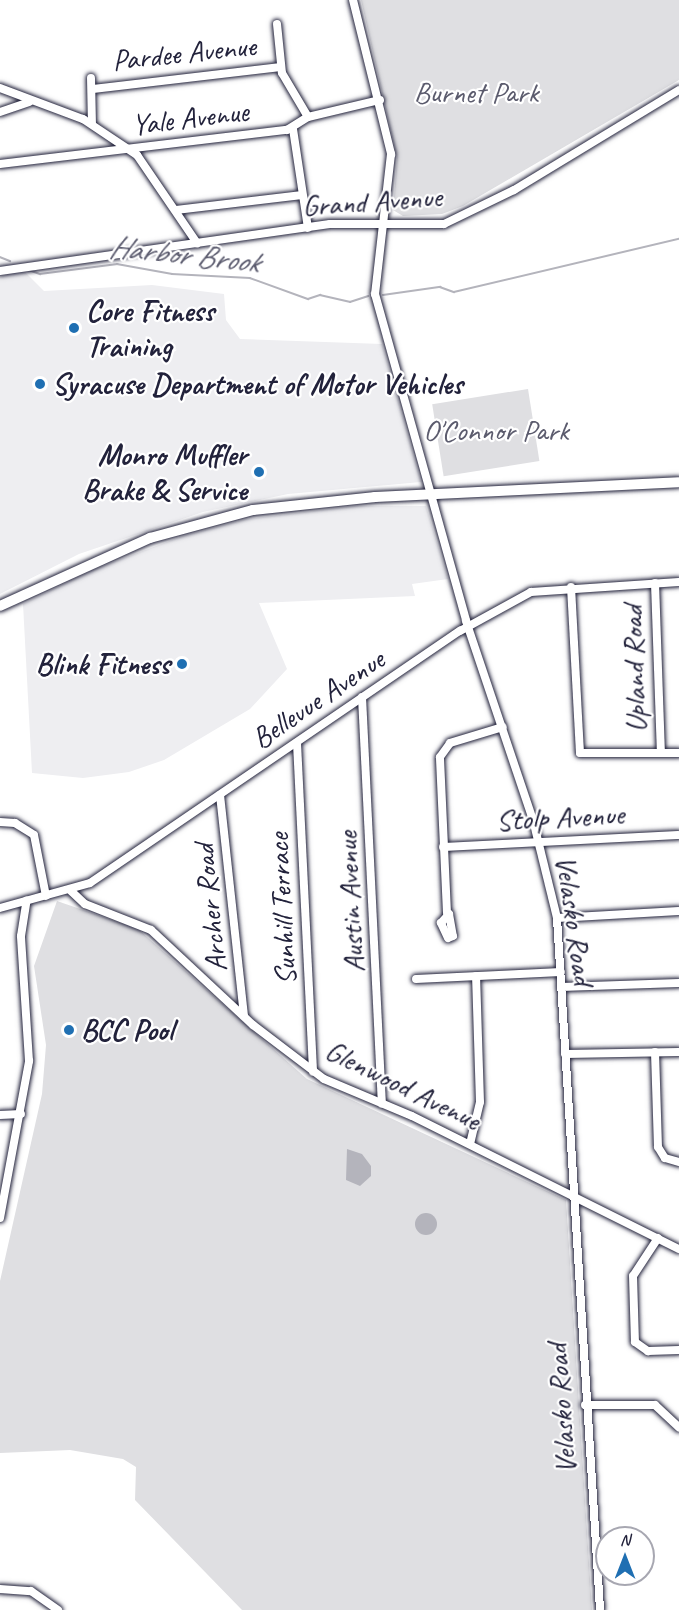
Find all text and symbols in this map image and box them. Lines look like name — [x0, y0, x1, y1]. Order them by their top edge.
street label: Pardee Avenue — [110, 28, 258, 78]
park label: Burnet Park — [413, 74, 539, 110]
street label: Yale Avenue — [130, 93, 250, 143]
street label: Grand Avenue — [301, 178, 443, 224]
water label: Harbor Brook — [107, 228, 261, 282]
place label: Core Fitness Training — [86, 293, 214, 364]
marker: Core Fitness Training — [67, 321, 81, 335]
place label: Syracuse Department of Motor Vehicles — [52, 366, 461, 402]
marker: Syracuse Department of Motor Vehicles — [33, 377, 47, 391]
park label: O'Connor Park — [423, 412, 569, 448]
place label: Monro Muffler Brake & Service — [82, 437, 247, 508]
marker: Monro Muffler Brake & Service — [252, 465, 266, 479]
street label: Upland Road — [614, 605, 654, 733]
street label: Bellevue Avenue — [245, 641, 391, 757]
place label: Blink Fitness — [36, 646, 170, 682]
marker: Blink Fitness — [175, 657, 189, 671]
street label: Stolp Avenue — [495, 796, 625, 838]
street label: Austin Avenue — [328, 830, 372, 974]
street label: Sunhill Terrace — [260, 833, 304, 985]
street label: Archer Road — [185, 843, 235, 973]
street label: Velasko Road — [548, 853, 602, 987]
place label: BCC Pool — [81, 1012, 173, 1048]
marker: BCC Pool — [62, 1023, 76, 1037]
street label: Glenwood Avenue — [320, 1032, 486, 1138]
street label: Velasko Road — [539, 1343, 583, 1475]
north arrow — [595, 1526, 655, 1586]
text: N — [620, 1530, 630, 1550]

